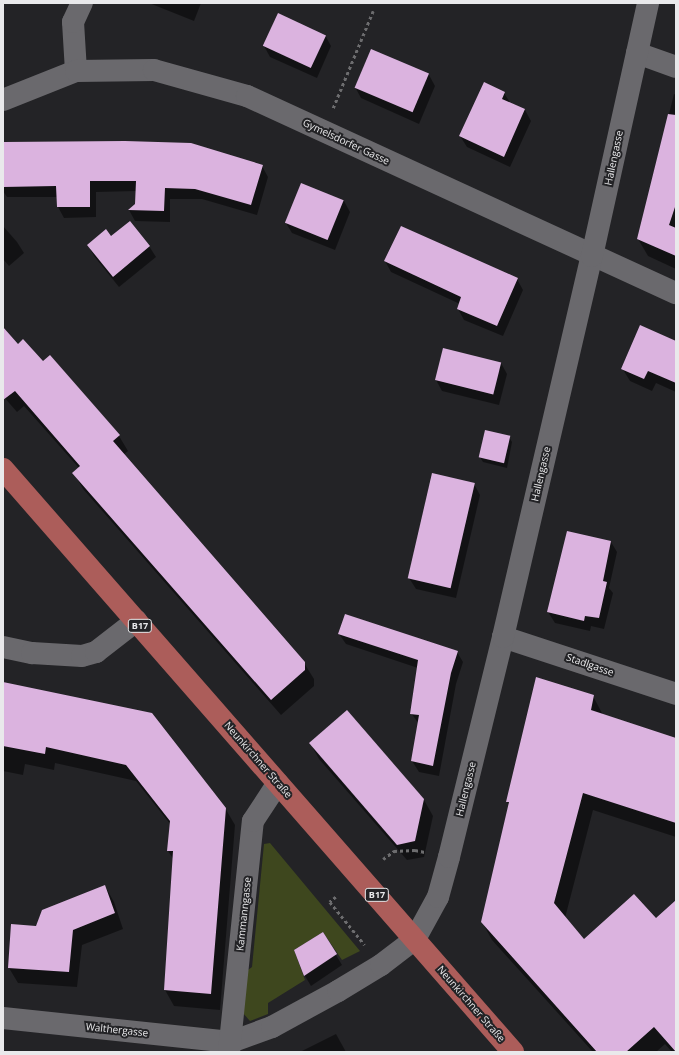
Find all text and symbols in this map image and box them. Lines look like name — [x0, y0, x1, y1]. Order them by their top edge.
street label: Gymelsdorfer Gasse — [301, 117, 391, 167]
street label: Hallengasse — [602, 129, 626, 187]
street label: Hallengasse — [529, 445, 553, 503]
road number: B17 — [127, 619, 153, 633]
street label: Stadlgasse — [565, 651, 615, 679]
street label: Neunkirchner Straße — [222, 719, 294, 801]
street label: Hallengasse — [453, 760, 479, 818]
street label: Kammanngasse — [234, 877, 254, 951]
road number: B17 — [364, 888, 390, 902]
street label: Neunkirchner Straße — [435, 963, 507, 1045]
street label: Walthergasse — [85, 1021, 149, 1039]

